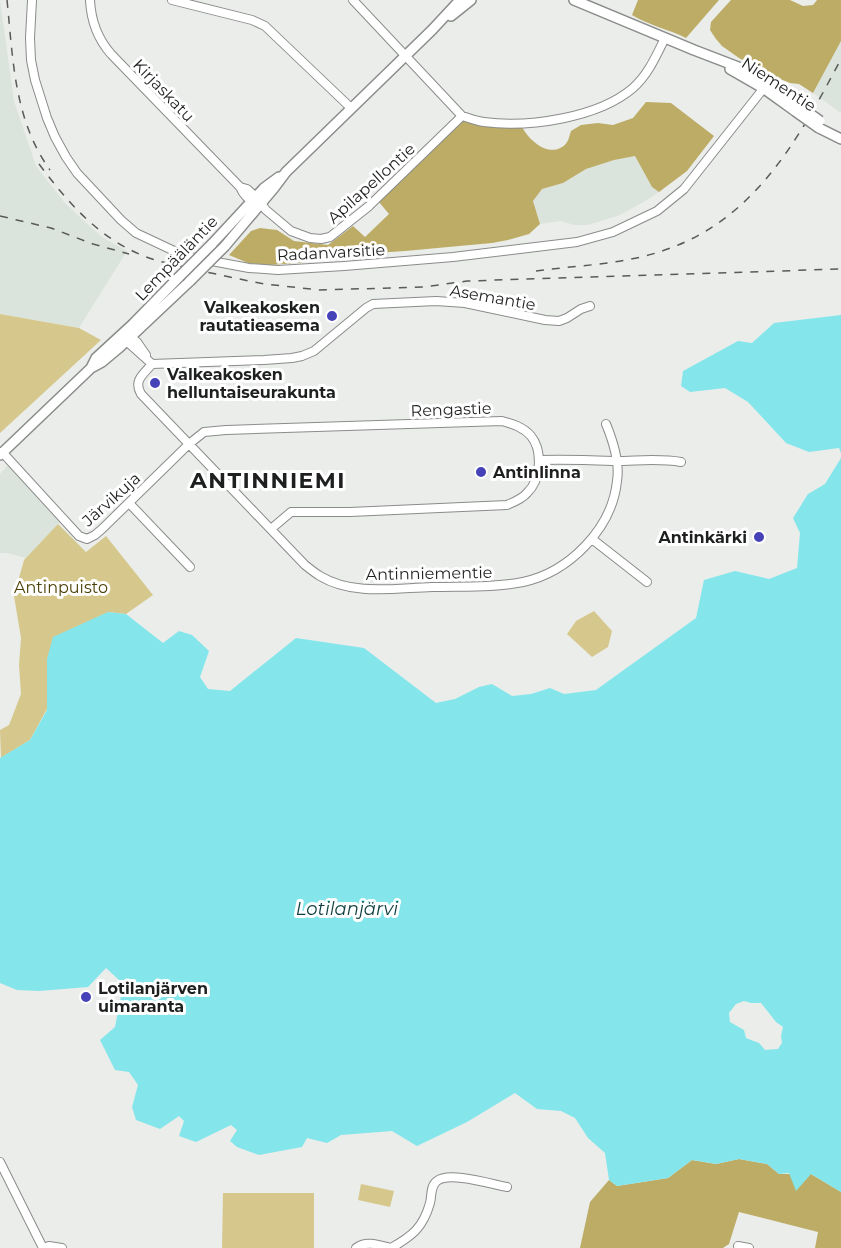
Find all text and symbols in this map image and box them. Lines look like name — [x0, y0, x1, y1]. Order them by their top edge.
street label: Niementie — [738, 53, 820, 116]
street label: Kirjaskatu — [129, 55, 198, 126]
street label: Apilapellontie — [324, 139, 419, 228]
street label: Lempääläntie — [131, 212, 222, 305]
street label: Radanvarsitie — [276, 240, 386, 265]
street label: Asemantie — [449, 281, 537, 314]
place label: Valkeakosken rautatieasema — [200, 298, 320, 335]
marker: Valkeakosken rautatieasema — [325, 309, 339, 323]
place label: Valkeakosken helluntaiseurakunta — [166, 365, 336, 402]
marker: Valkeakosken helluntaiseurakunta — [148, 376, 162, 390]
street label: Rengastie — [410, 399, 492, 420]
place label: Antinlinna — [492, 463, 581, 482]
marker: Antinlinna — [474, 465, 488, 479]
district label: ANTINNIEMI — [189, 467, 346, 494]
street label: Järvikuja — [78, 469, 144, 531]
place label: Antinkärki — [658, 528, 747, 547]
marker: Antinkärki — [752, 530, 766, 544]
street label: Antinniementie — [366, 563, 492, 584]
park label: Antinpuisto — [14, 578, 108, 597]
water label: Lotilanjärvi — [296, 898, 398, 920]
place label: Lotilanjärven uimaranta — [98, 979, 208, 1016]
marker: Lotilanjärven uimaranta — [79, 990, 93, 1004]

